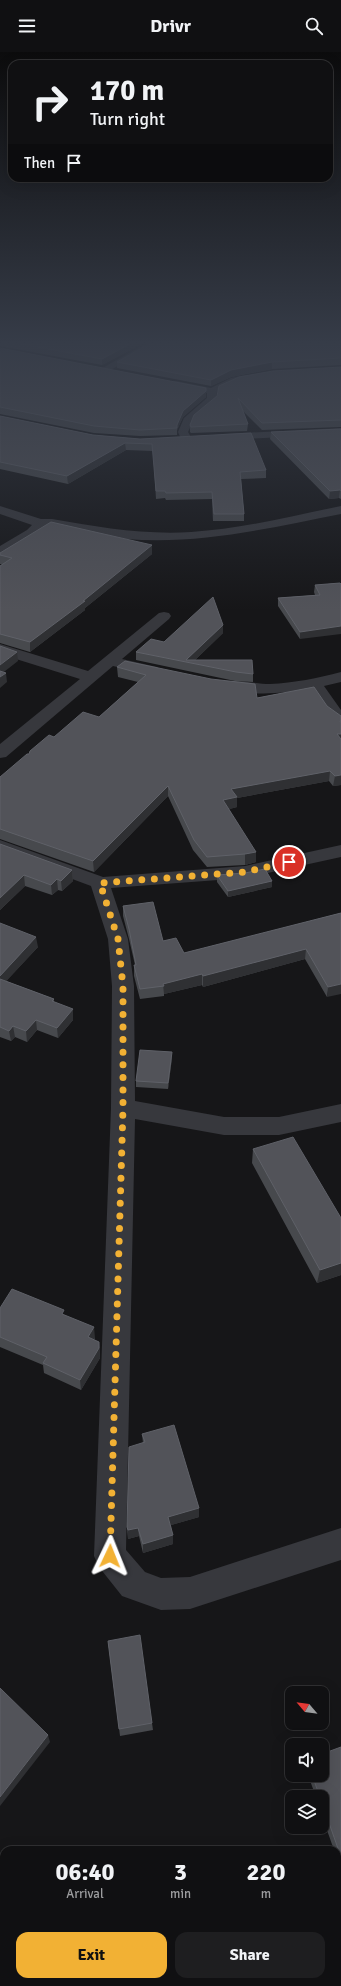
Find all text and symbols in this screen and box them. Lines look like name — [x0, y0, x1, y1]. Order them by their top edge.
icon: menu — [16, 15, 38, 37]
text: Drivr — [150, 15, 191, 37]
icon: search — [303, 15, 325, 37]
text: 170 m — [90, 74, 164, 108]
icon: right — [24, 76, 76, 128]
text: Turn right — [90, 108, 165, 130]
icon: arrive — [63, 152, 85, 174]
text: Then — [24, 154, 55, 172]
pin — [272, 845, 306, 879]
icon: arrive — [278, 851, 300, 873]
position arrow — [89, 1535, 131, 1577]
north arrow — [285, 1686, 329, 1730]
map controls — [285, 1686, 329, 1834]
button: sound — [285, 1738, 329, 1782]
button: layers — [285, 1790, 329, 1834]
text: 06:40 — [56, 1857, 114, 1887]
text: 3 — [174, 1857, 187, 1887]
text: 220 — [247, 1857, 285, 1887]
text: Arrival — [66, 1886, 104, 1902]
text: min — [170, 1886, 191, 1902]
text: m — [261, 1886, 271, 1902]
button: Exit — [16, 1932, 167, 1978]
button: Share — [175, 1932, 325, 1978]

